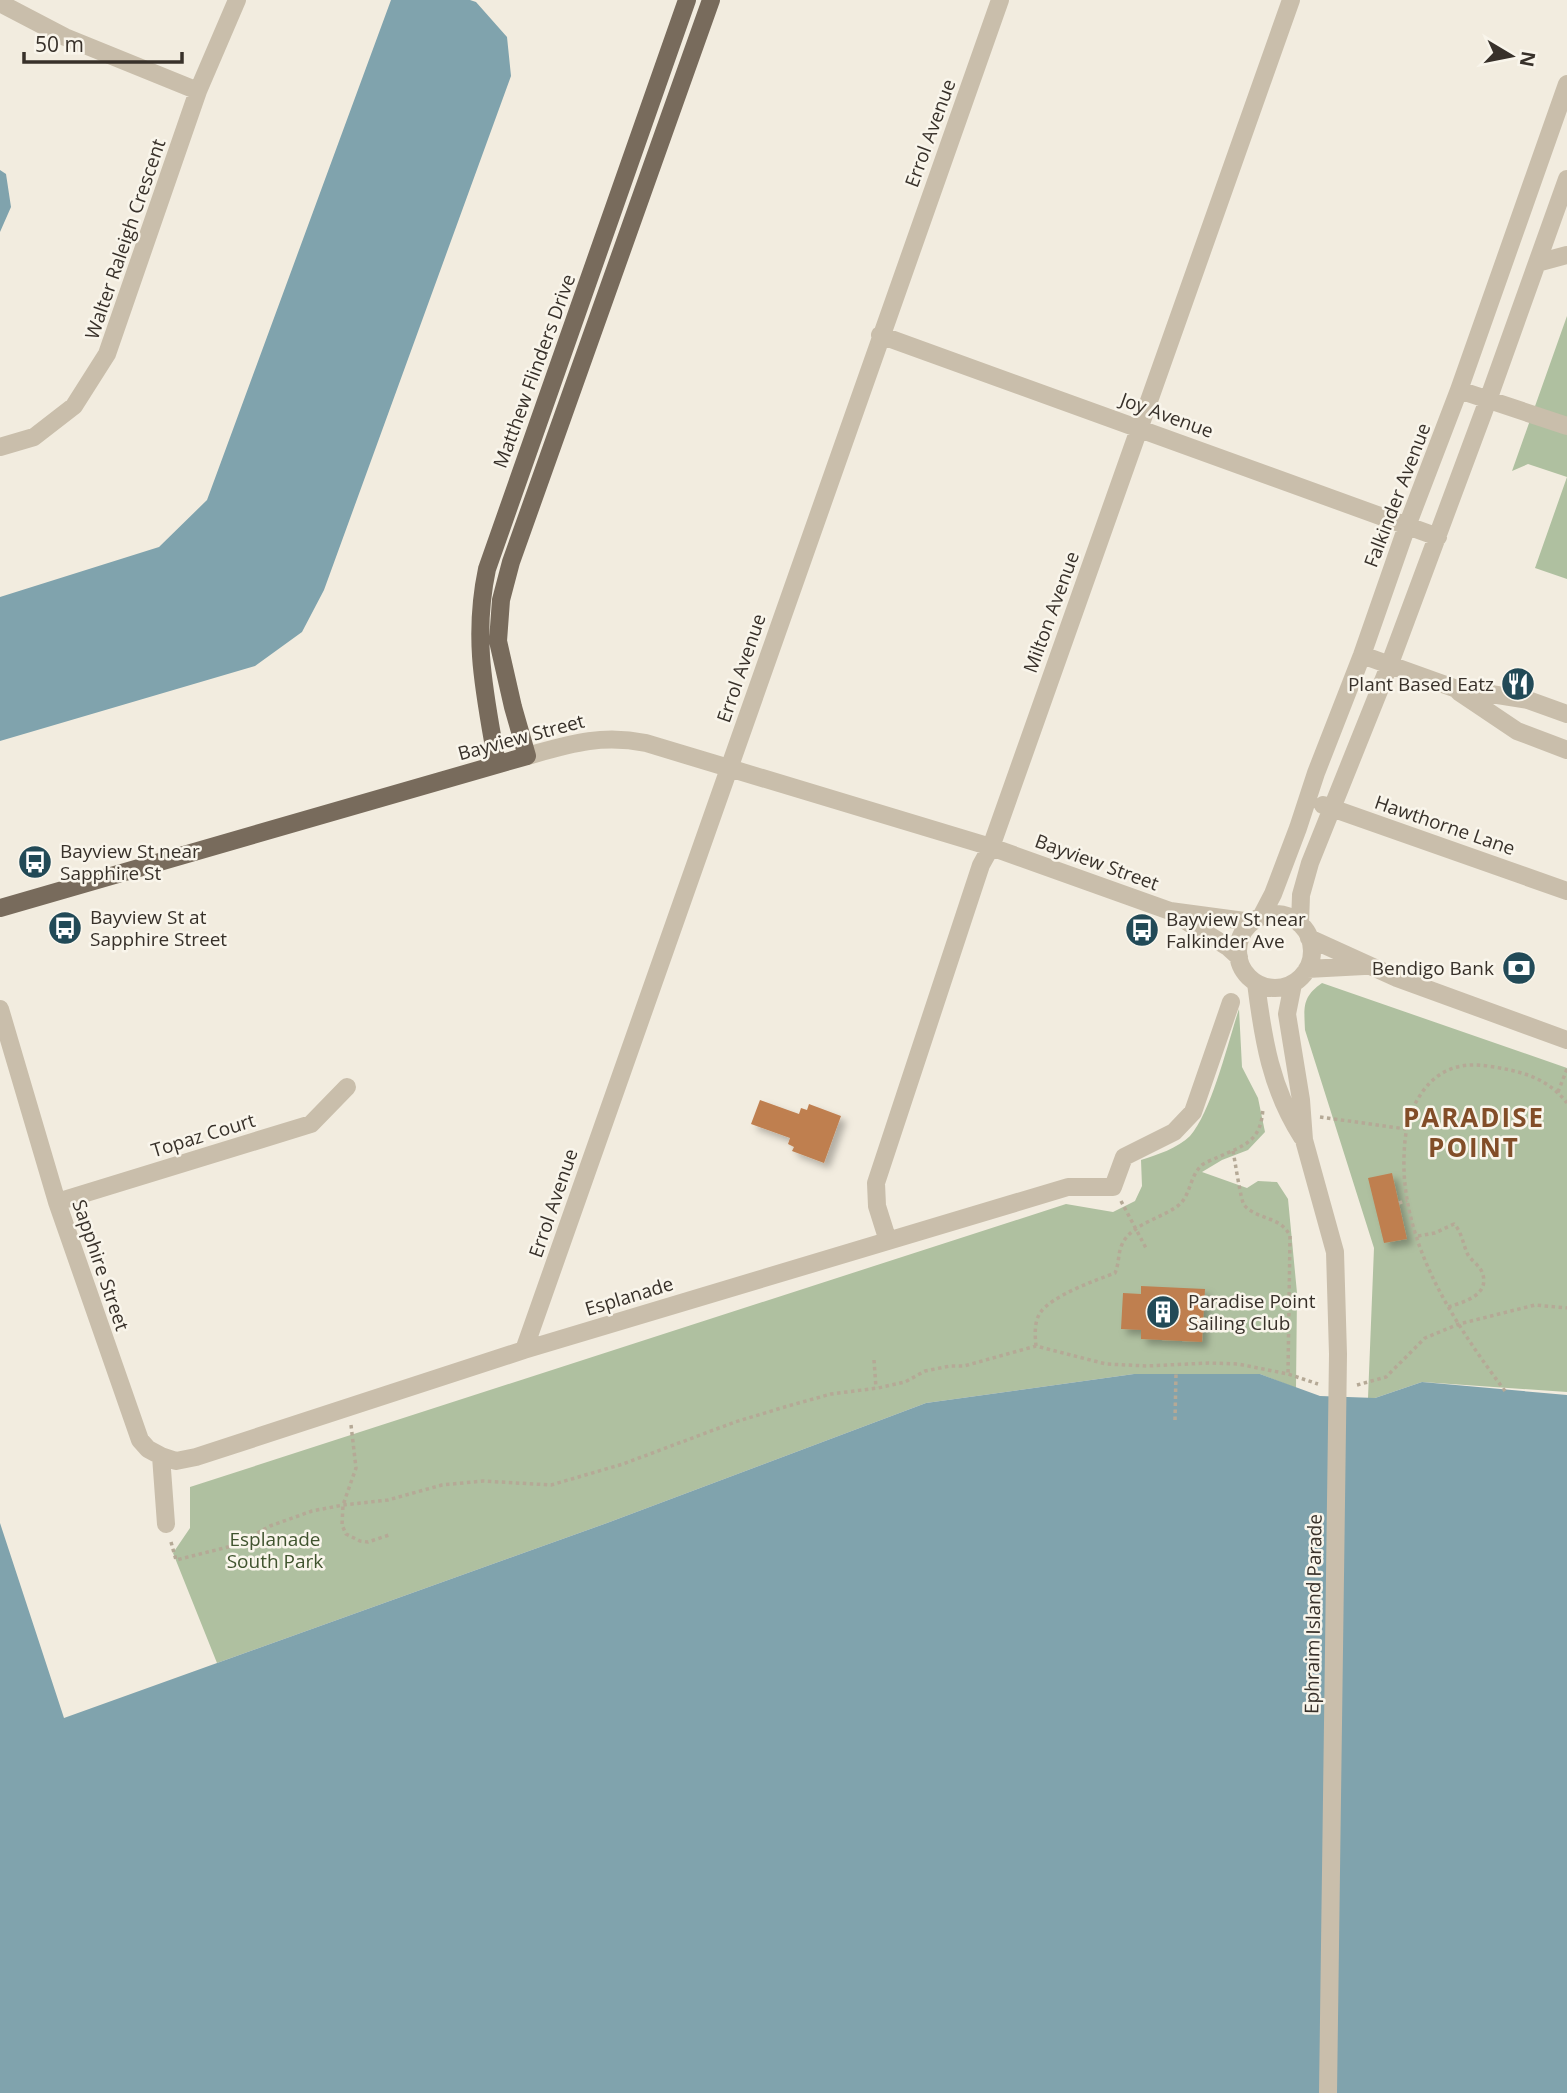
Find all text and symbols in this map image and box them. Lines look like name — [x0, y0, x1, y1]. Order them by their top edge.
scale bar — [24, 21, 182, 65]
north arrow — [1476, 21, 1546, 91]
text: 50 m — [35, 30, 84, 58]
text: N — [1514, 49, 1542, 69]
street label: Errol Avenue — [898, 75, 962, 191]
street label: Walter Raleigh Crescent — [78, 135, 172, 343]
street label: Matthew Flinders Drive — [487, 270, 581, 472]
street label: Joy Avenue — [1115, 385, 1217, 444]
street label: Falkinder Avenue — [1357, 419, 1437, 571]
street label: Milton Avenue — [1017, 548, 1085, 676]
street label: Errol Avenue — [710, 610, 772, 726]
restaurant icon: Plant Based Eatz — [1499, 665, 1537, 703]
place label: Plant Based Eatz — [1348, 671, 1494, 697]
street label: Bayview Street — [455, 708, 587, 766]
street label: Hawthorne Lane — [1371, 789, 1519, 861]
street label: Bayview Street — [1031, 828, 1163, 897]
place label: Bayview St near Sapphire St — [60, 838, 200, 886]
bus stop icon: Bayview St near Sapphire St — [16, 843, 54, 881]
place label: Bayview St at Sapphire Street — [90, 904, 227, 952]
place label: Bayview St near Falkinder Ave — [1166, 906, 1306, 954]
bus stop icon: Bayview St at Sapphire Street — [46, 909, 84, 947]
bus stop icon: Bayview St near Falkinder Ave — [1123, 911, 1161, 949]
bank icon: Bendigo Bank — [1500, 949, 1538, 987]
place label: Bendigo Bank — [1372, 955, 1494, 981]
district label: PARADISE POINT — [1403, 1099, 1545, 1165]
street label: Topaz Court — [148, 1107, 258, 1163]
street label: Errol Avenue — [522, 1145, 584, 1261]
street label: Sapphire Street — [66, 1196, 136, 1334]
street label: Esplanade — [582, 1270, 676, 1322]
place label: Paradise Point Sailing Club — [1188, 1288, 1316, 1336]
building icon: Paradise Point Sailing Club — [1144, 1293, 1182, 1331]
street label: Ephraim Island Parade — [1298, 1514, 1328, 1714]
park label: Esplanade South Park — [227, 1526, 323, 1574]

